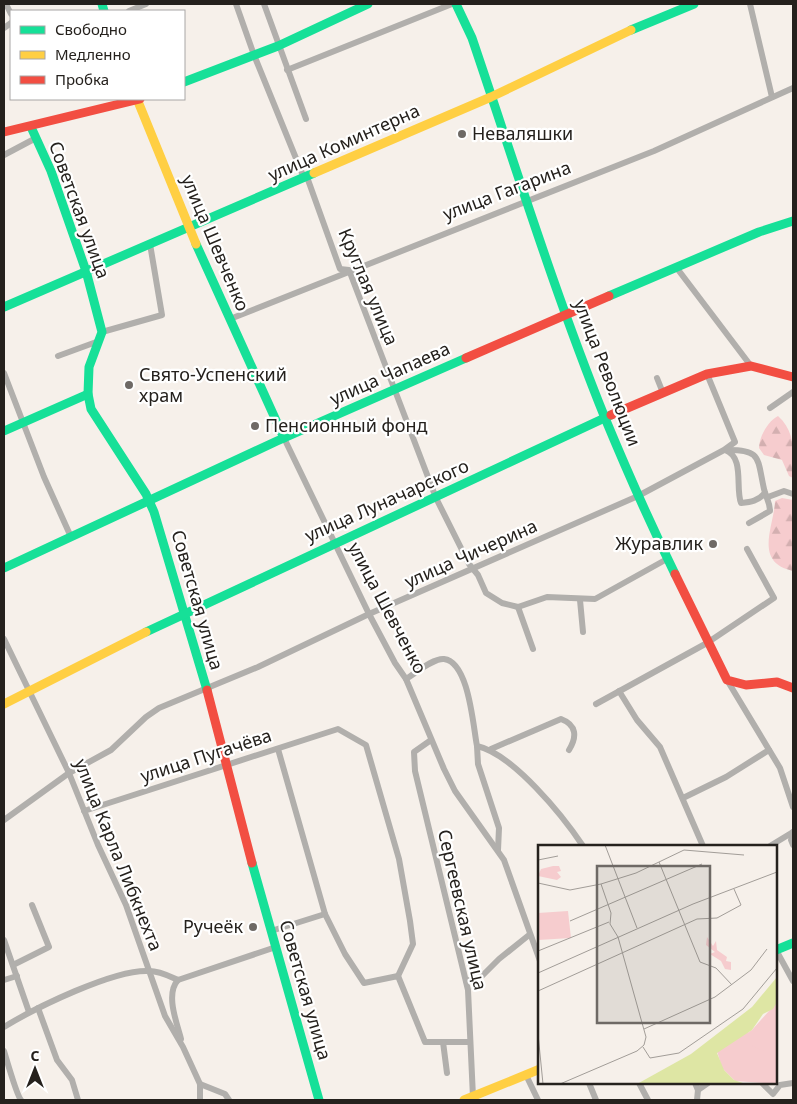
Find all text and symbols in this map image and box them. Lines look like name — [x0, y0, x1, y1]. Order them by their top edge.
legend — [10, 10, 185, 100]
text: Свободно — [55, 19, 127, 39]
text: Медленно — [55, 44, 131, 64]
text: Пробка — [55, 69, 109, 89]
street label: улица Коминтерна — [264, 98, 423, 186]
place label: Неваляшки — [472, 121, 573, 145]
marker: Неваляшки — [456, 128, 468, 140]
street label: Советская улица — [44, 138, 116, 282]
street label: улица Гагарина — [439, 155, 574, 226]
street label: улица Шевченко — [176, 171, 255, 314]
street label: Круглая улица — [333, 224, 404, 349]
street label: улица Революции — [569, 296, 647, 450]
street label: улица Чапаева — [326, 336, 453, 410]
place label: Свято-Успенский храм — [139, 362, 287, 407]
marker: Свято-Успенский храм — [123, 379, 135, 391]
place label: Пенсионный фонд — [265, 413, 428, 437]
marker: Пенсионный фонд — [249, 420, 261, 432]
street label: улица Луначарского — [301, 453, 472, 547]
street label: улица Чичерина — [401, 513, 541, 593]
street label: Советская улица — [167, 527, 229, 672]
place label: Журавлик — [615, 531, 703, 555]
street label: улица Шевченко — [343, 537, 433, 678]
marker: Журавлик — [707, 538, 719, 550]
street label: улица Пугачёва — [137, 723, 274, 788]
street label: улица Карла Либкнехта — [69, 755, 168, 954]
street label: Сергеевская улица — [433, 827, 493, 992]
inset map — [538, 845, 777, 1084]
place label: Ручеёк — [183, 914, 243, 938]
street label: Советская улица — [275, 917, 337, 1062]
marker: Ручеёк — [247, 921, 259, 933]
north arrow — [10, 1044, 60, 1094]
text: С — [30, 1046, 40, 1065]

